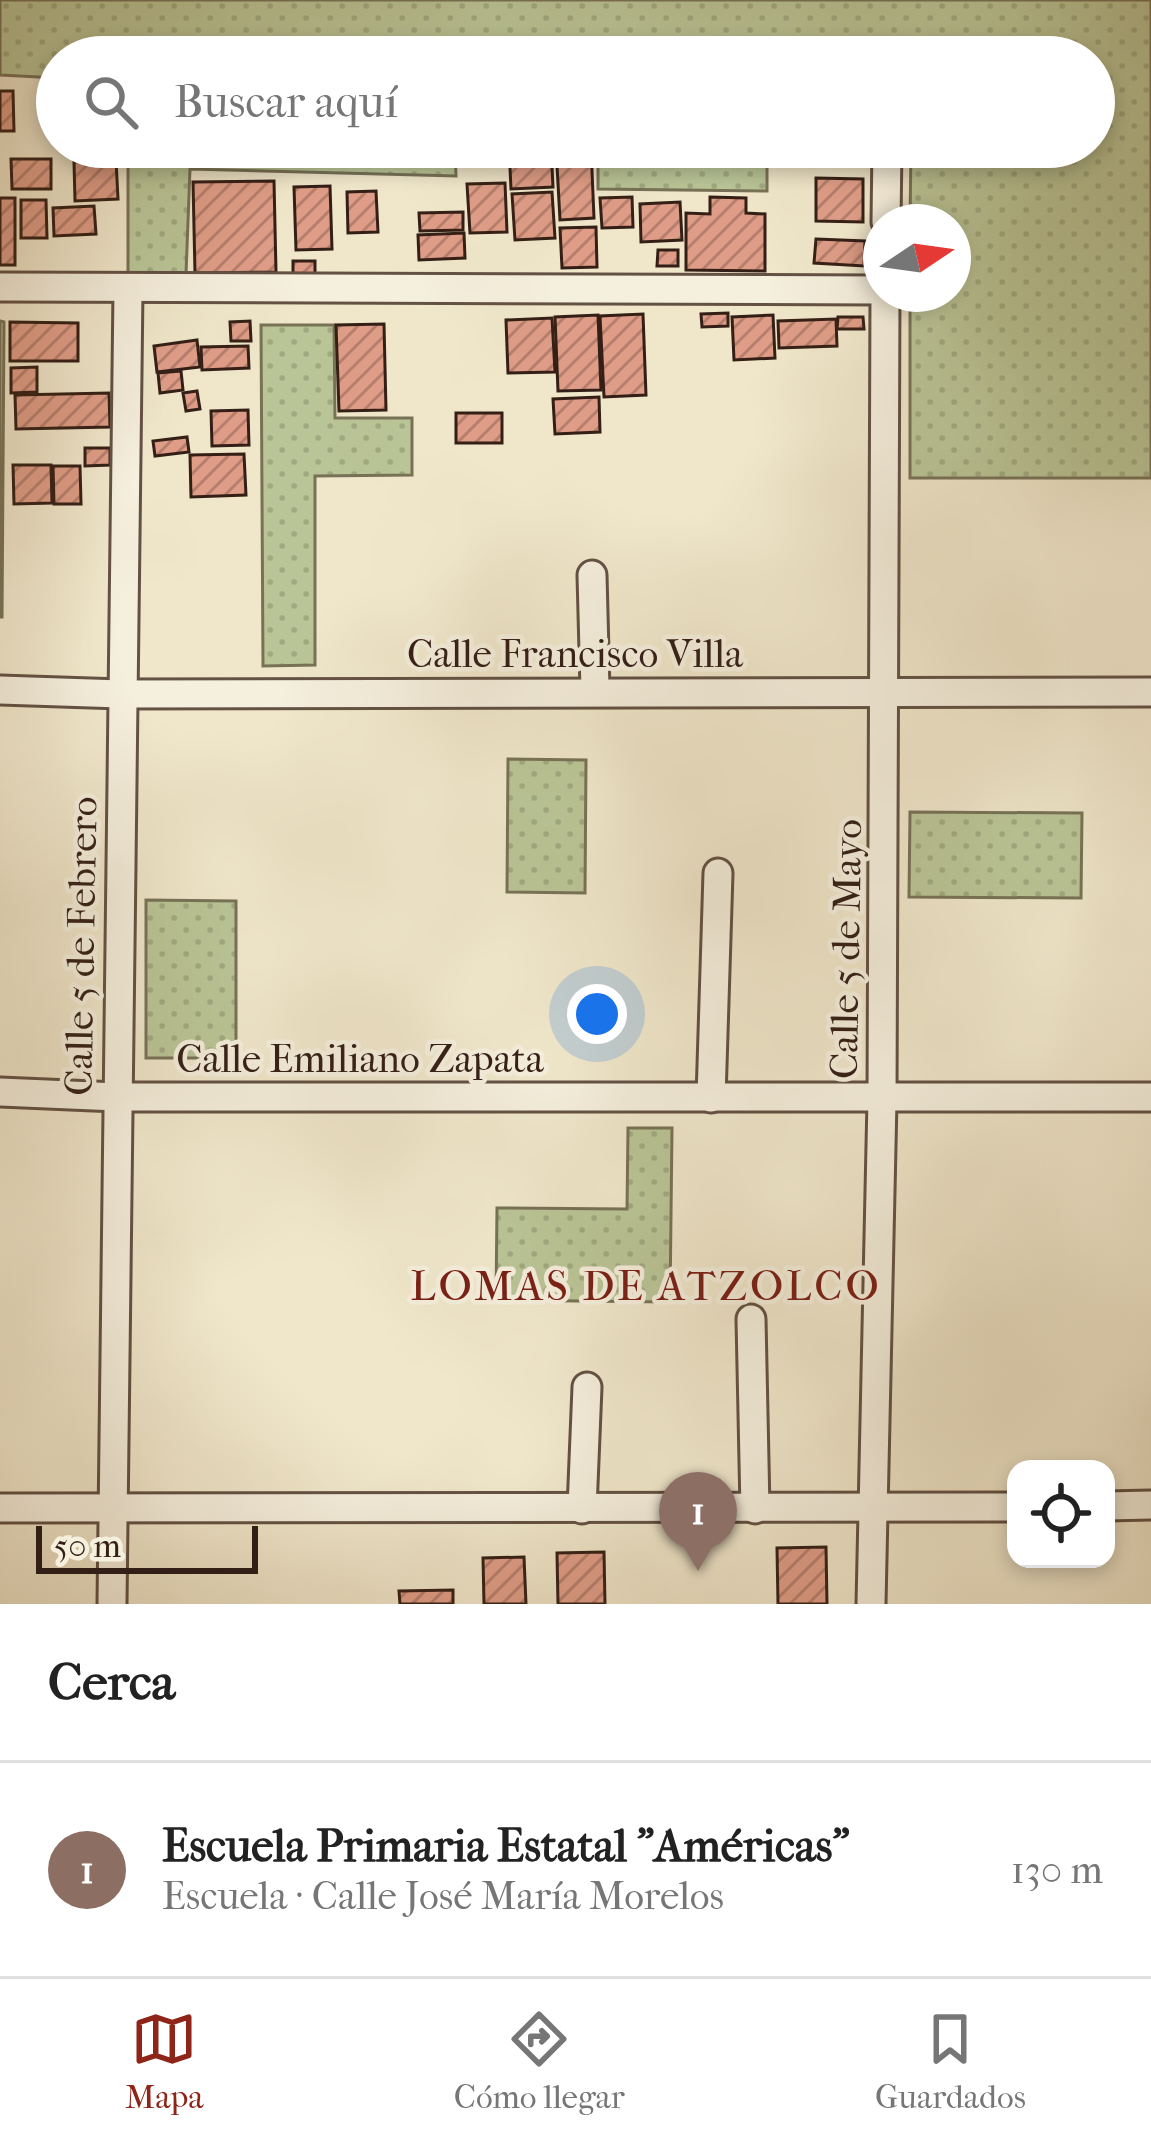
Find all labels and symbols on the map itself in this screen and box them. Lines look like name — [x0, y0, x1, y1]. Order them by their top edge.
north arrow — [863, 204, 971, 312]
street label: Calle Francisco Villa — [407, 631, 744, 677]
street label: Calle 5 de Febrero — [55, 796, 107, 1096]
street label: Calle 5 de Mayo — [821, 819, 871, 1080]
your location — [567, 984, 627, 1044]
street label: Calle Emiliano Zapata — [176, 1036, 545, 1082]
district label: LOMAS DE ATZOLCO — [410, 1262, 882, 1311]
pin: 1 — [659, 1472, 737, 1571]
scale bar — [36, 1520, 258, 1573]

